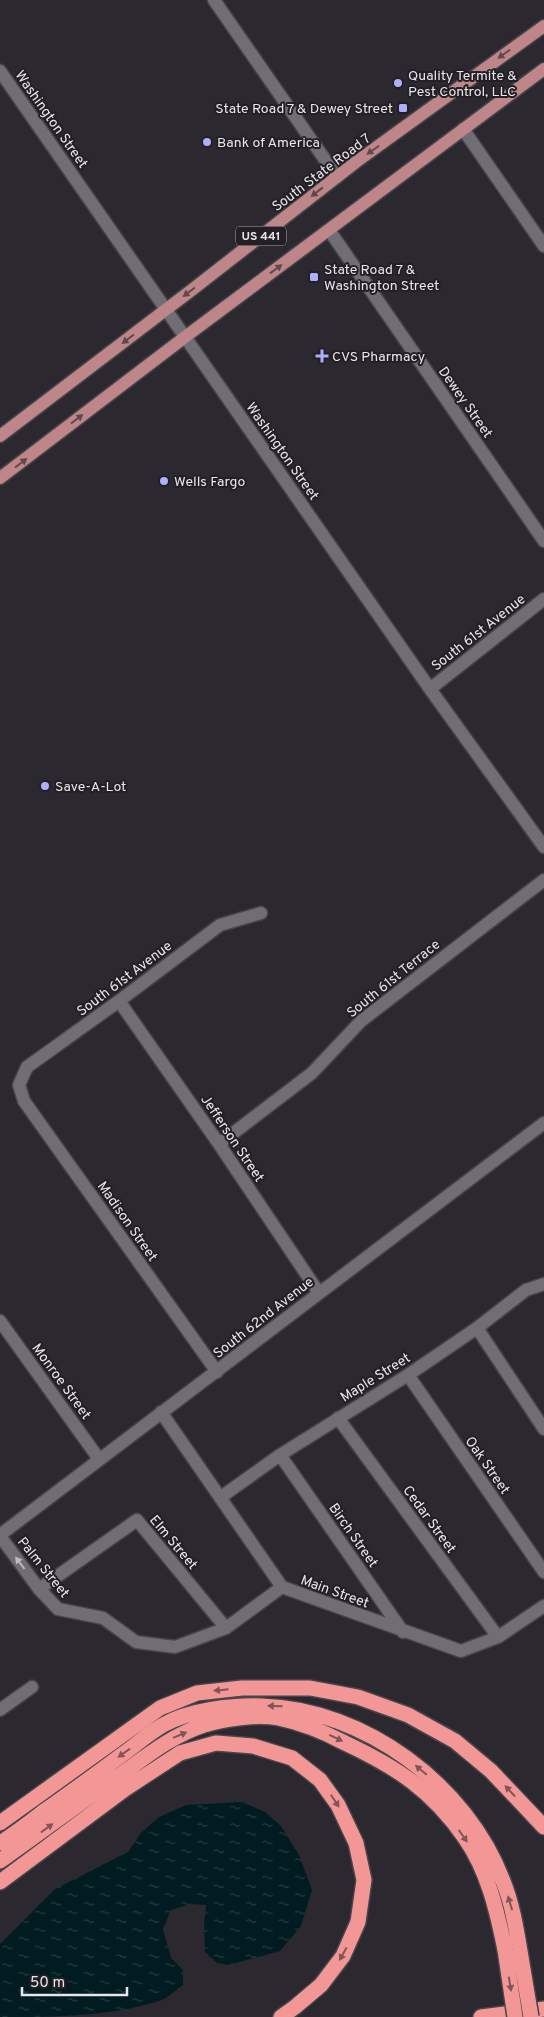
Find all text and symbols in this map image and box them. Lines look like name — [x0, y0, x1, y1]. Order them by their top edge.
one-way arrow — [497, 49, 511, 59]
street label: Washington Street — [11, 68, 91, 172]
place label: Quality Termite & Pest Control, LLC — [408, 68, 517, 101]
marker: Quality Termite & Pest Control, LLC — [392, 77, 404, 89]
place label: State Road 7 & Dewey Street — [215, 101, 393, 118]
marker: State Road 7 & Dewey Street — [397, 102, 409, 114]
street label: South State Road 7 — [269, 131, 375, 216]
place label: Bank of America — [217, 135, 320, 152]
marker: Bank of America — [201, 136, 213, 148]
one-way arrow — [366, 145, 380, 155]
one-way arrow — [311, 187, 324, 198]
road number: US 441 — [236, 227, 286, 246]
place label: State Road 7 & Washington Street — [324, 262, 439, 295]
one-way arrow — [269, 264, 282, 275]
marker: State Road 7 & Washington Street — [308, 271, 320, 283]
one-way arrow — [183, 287, 196, 298]
one-way arrow — [121, 334, 135, 344]
place label: CVS Pharmacy — [332, 349, 425, 366]
marker: CVS Pharmacy — [316, 350, 328, 362]
street label: Dewey Street — [434, 364, 496, 442]
street label: Washington Street — [242, 400, 322, 504]
one-way arrow — [70, 414, 83, 425]
one-way arrow — [14, 457, 27, 468]
place label: Wells Fargo — [174, 474, 245, 491]
marker: Wells Fargo — [158, 475, 170, 487]
street label: South 61st Avenue — [429, 591, 529, 675]
place label: Save-A-Lot — [55, 779, 126, 796]
marker: Save-A-Lot — [39, 780, 51, 792]
street label: South 61st Terrace — [344, 936, 444, 1022]
street label: South 61st Avenue — [74, 938, 176, 1020]
street label: Jefferson Street — [196, 1092, 267, 1186]
street label: Madison Street — [93, 1179, 161, 1265]
street label: South 62nd Avenue — [210, 1274, 317, 1363]
street label: Monroe Street — [28, 1341, 94, 1423]
street label: Maple Street — [338, 1350, 414, 1406]
street label: Oak Street — [461, 1434, 513, 1498]
street label: Cedar Street — [399, 1483, 459, 1557]
street label: Birch Street — [324, 1500, 381, 1571]
street label: Elm Street — [145, 1512, 200, 1574]
street label: Palm Street — [13, 1534, 72, 1602]
one-way arrow — [14, 1557, 25, 1570]
street label: Main Street — [298, 1572, 371, 1613]
one-way arrow — [213, 1686, 229, 1694]
one-way arrow — [266, 1702, 282, 1710]
one-way arrow — [173, 1731, 187, 1739]
one-way arrow — [329, 1734, 343, 1742]
one-way arrow — [118, 1748, 131, 1759]
one-way arrow — [415, 1764, 428, 1775]
one-way arrow — [505, 1786, 517, 1798]
one-way arrow — [330, 1795, 340, 1808]
one-way arrow — [40, 1823, 53, 1833]
one-way arrow — [458, 1829, 468, 1843]
one-way arrow — [506, 1895, 514, 1910]
one-way arrow — [339, 1947, 347, 1962]
scale bar — [22, 1964, 128, 1996]
text: 50 m — [30, 1974, 65, 1993]
one-way arrow — [506, 1976, 514, 1992]

